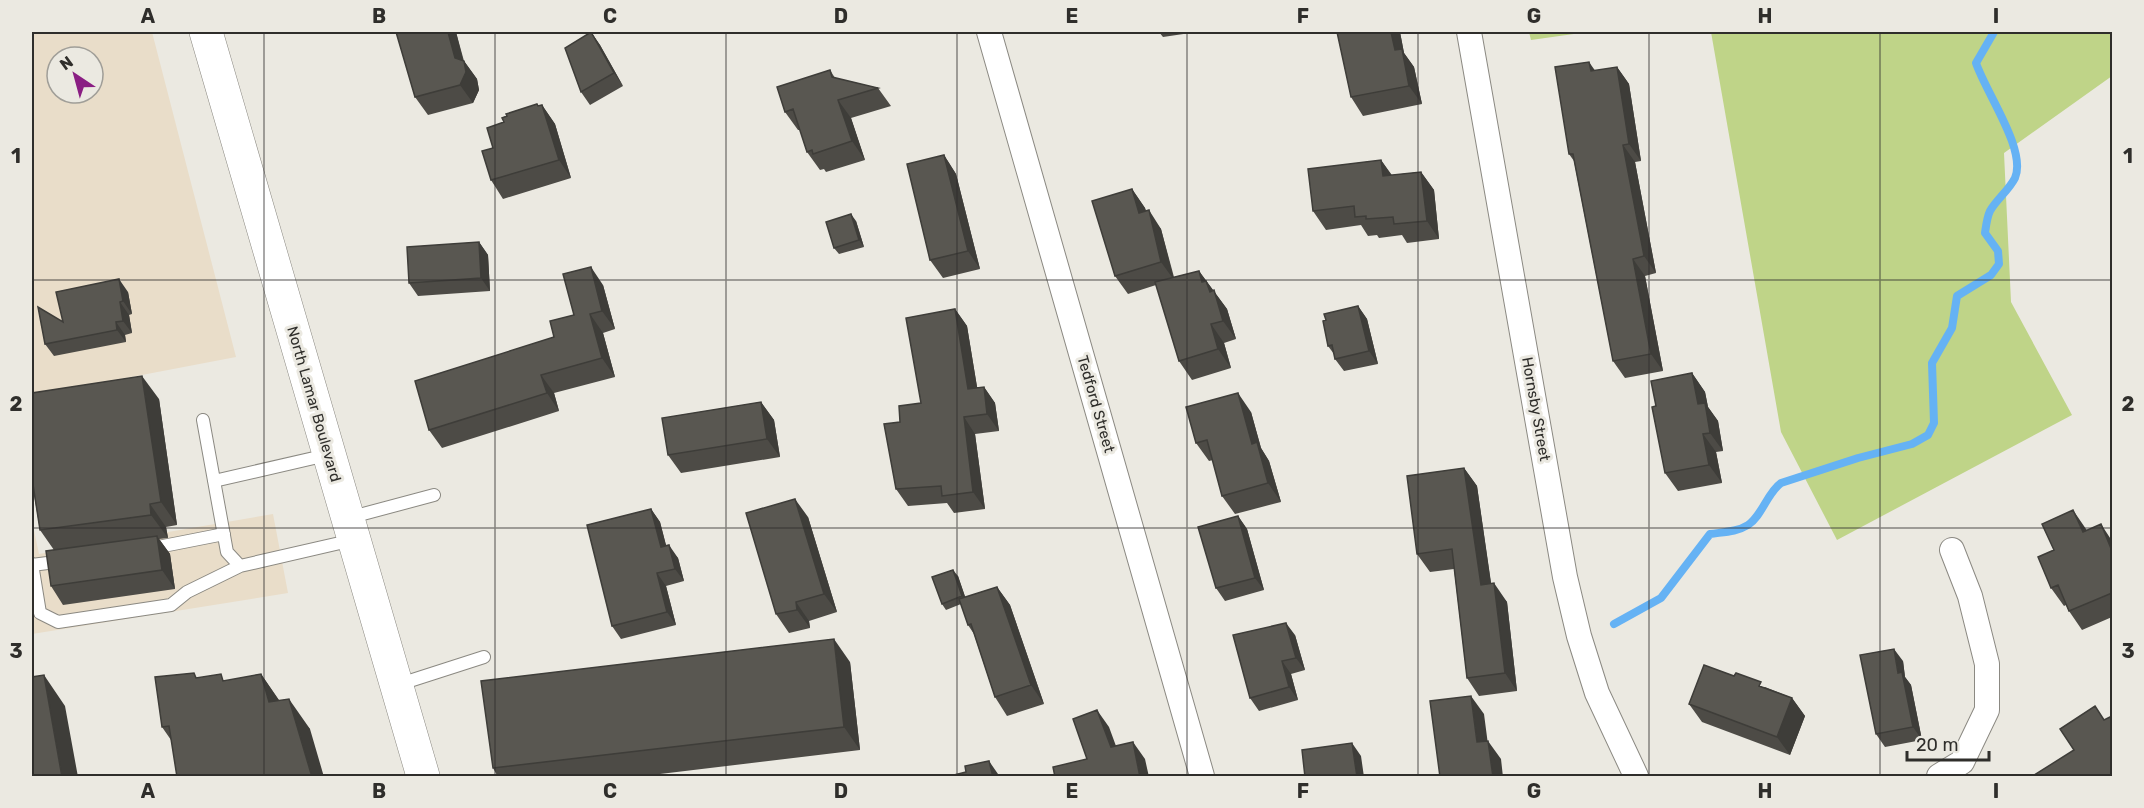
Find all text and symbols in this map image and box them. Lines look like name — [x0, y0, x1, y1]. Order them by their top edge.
text: A — [141, 4, 156, 28]
text: B — [372, 4, 386, 28]
text: C — [603, 4, 617, 28]
text: D — [834, 4, 848, 28]
text: E — [1066, 4, 1078, 28]
text: F — [1297, 4, 1309, 28]
text: G — [1527, 4, 1541, 28]
text: H — [1758, 4, 1772, 28]
text: I — [1993, 4, 1999, 28]
north arrow — [45, 45, 105, 105]
text: N — [56, 52, 77, 74]
text: 1 — [11, 144, 21, 168]
text: 1 — [2123, 144, 2133, 168]
street label: North Lamar Boulevard — [283, 324, 345, 484]
street label: Tedford Street — [1074, 353, 1119, 455]
street label: Hornsby Street — [1518, 356, 1554, 463]
text: 2 — [10, 392, 23, 416]
text: 2 — [2122, 392, 2135, 416]
text: 3 — [9, 639, 23, 663]
text: 3 — [2121, 639, 2135, 663]
scale bar — [1907, 724, 1990, 762]
text: 20 m — [1916, 734, 1958, 756]
text: A — [141, 779, 156, 803]
text: B — [372, 779, 386, 803]
text: C — [603, 779, 617, 803]
text: D — [834, 779, 848, 803]
text: E — [1066, 779, 1078, 803]
text: F — [1297, 779, 1309, 803]
text: G — [1527, 779, 1541, 803]
text: H — [1758, 779, 1772, 803]
text: I — [1993, 779, 1999, 803]

